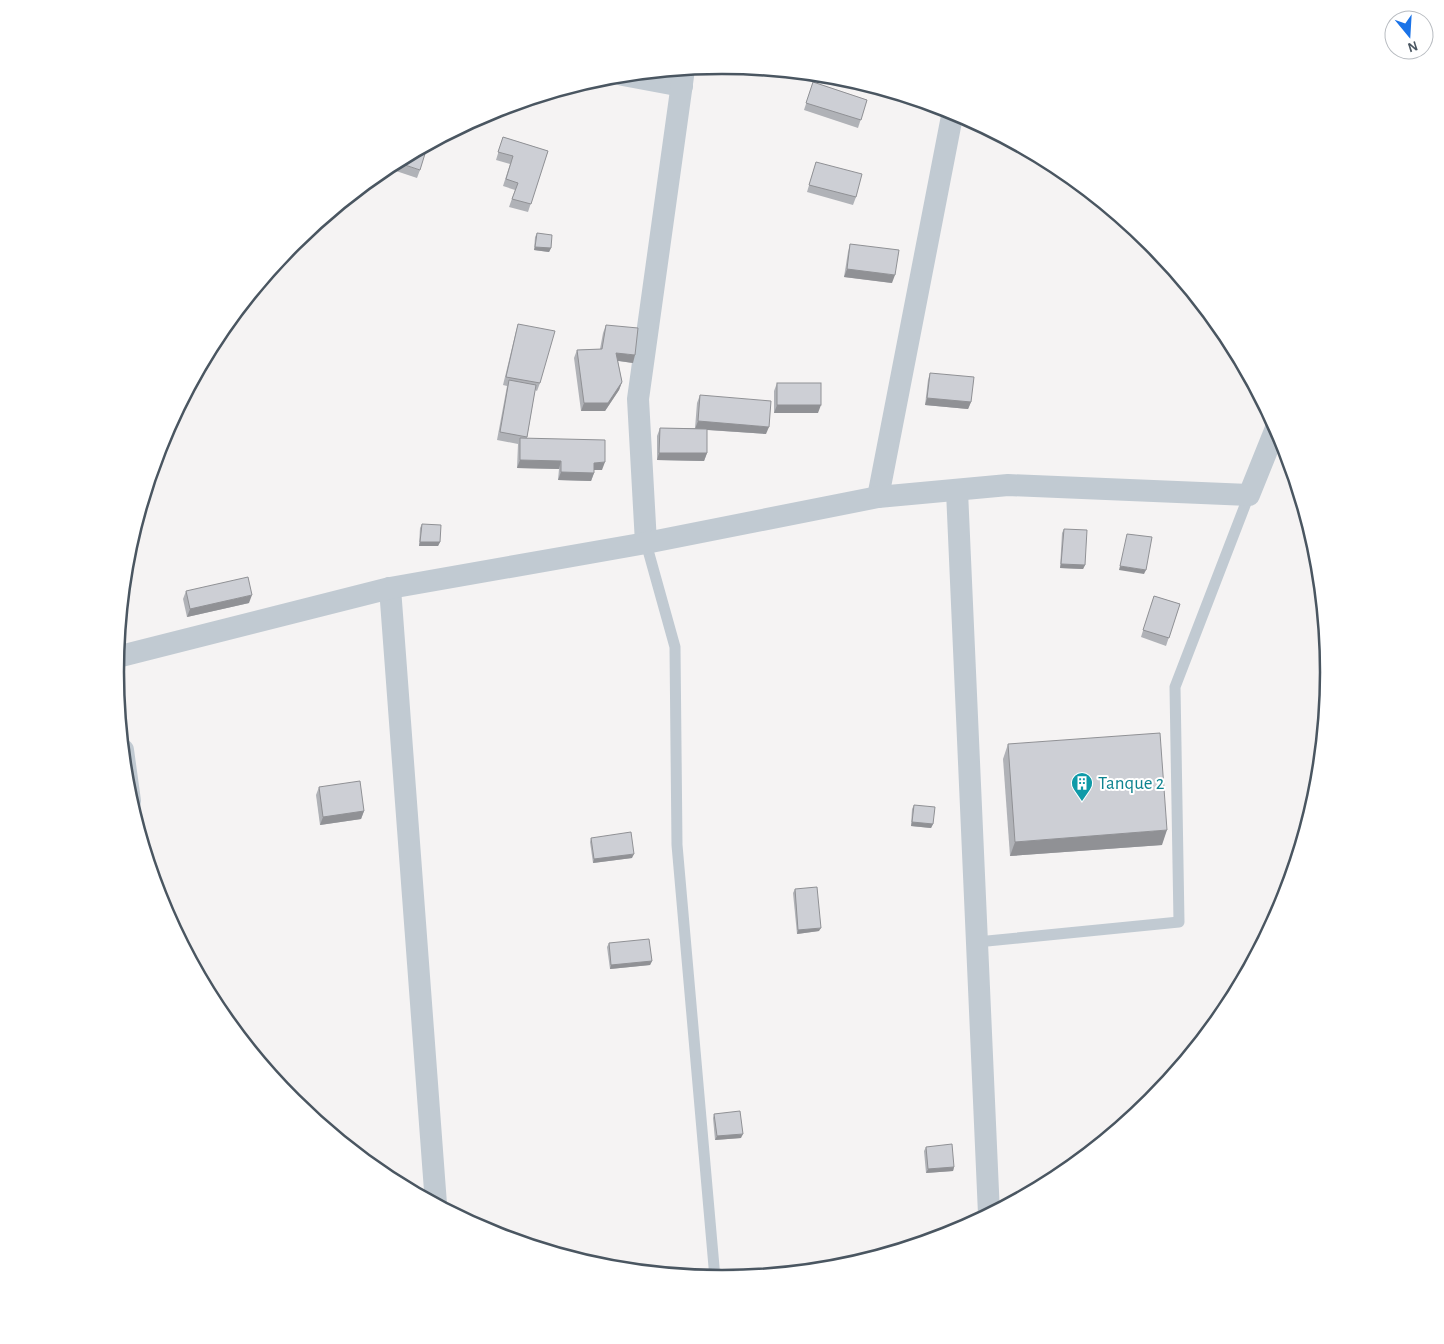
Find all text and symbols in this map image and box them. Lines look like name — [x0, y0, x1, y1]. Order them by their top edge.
north arrow — [1384, 10, 1434, 60]
text: N — [1406, 38, 1420, 55]
building icon: Tanque 2 — [1070, 771, 1094, 802]
place label: Tanque 2 — [1098, 774, 1165, 793]

